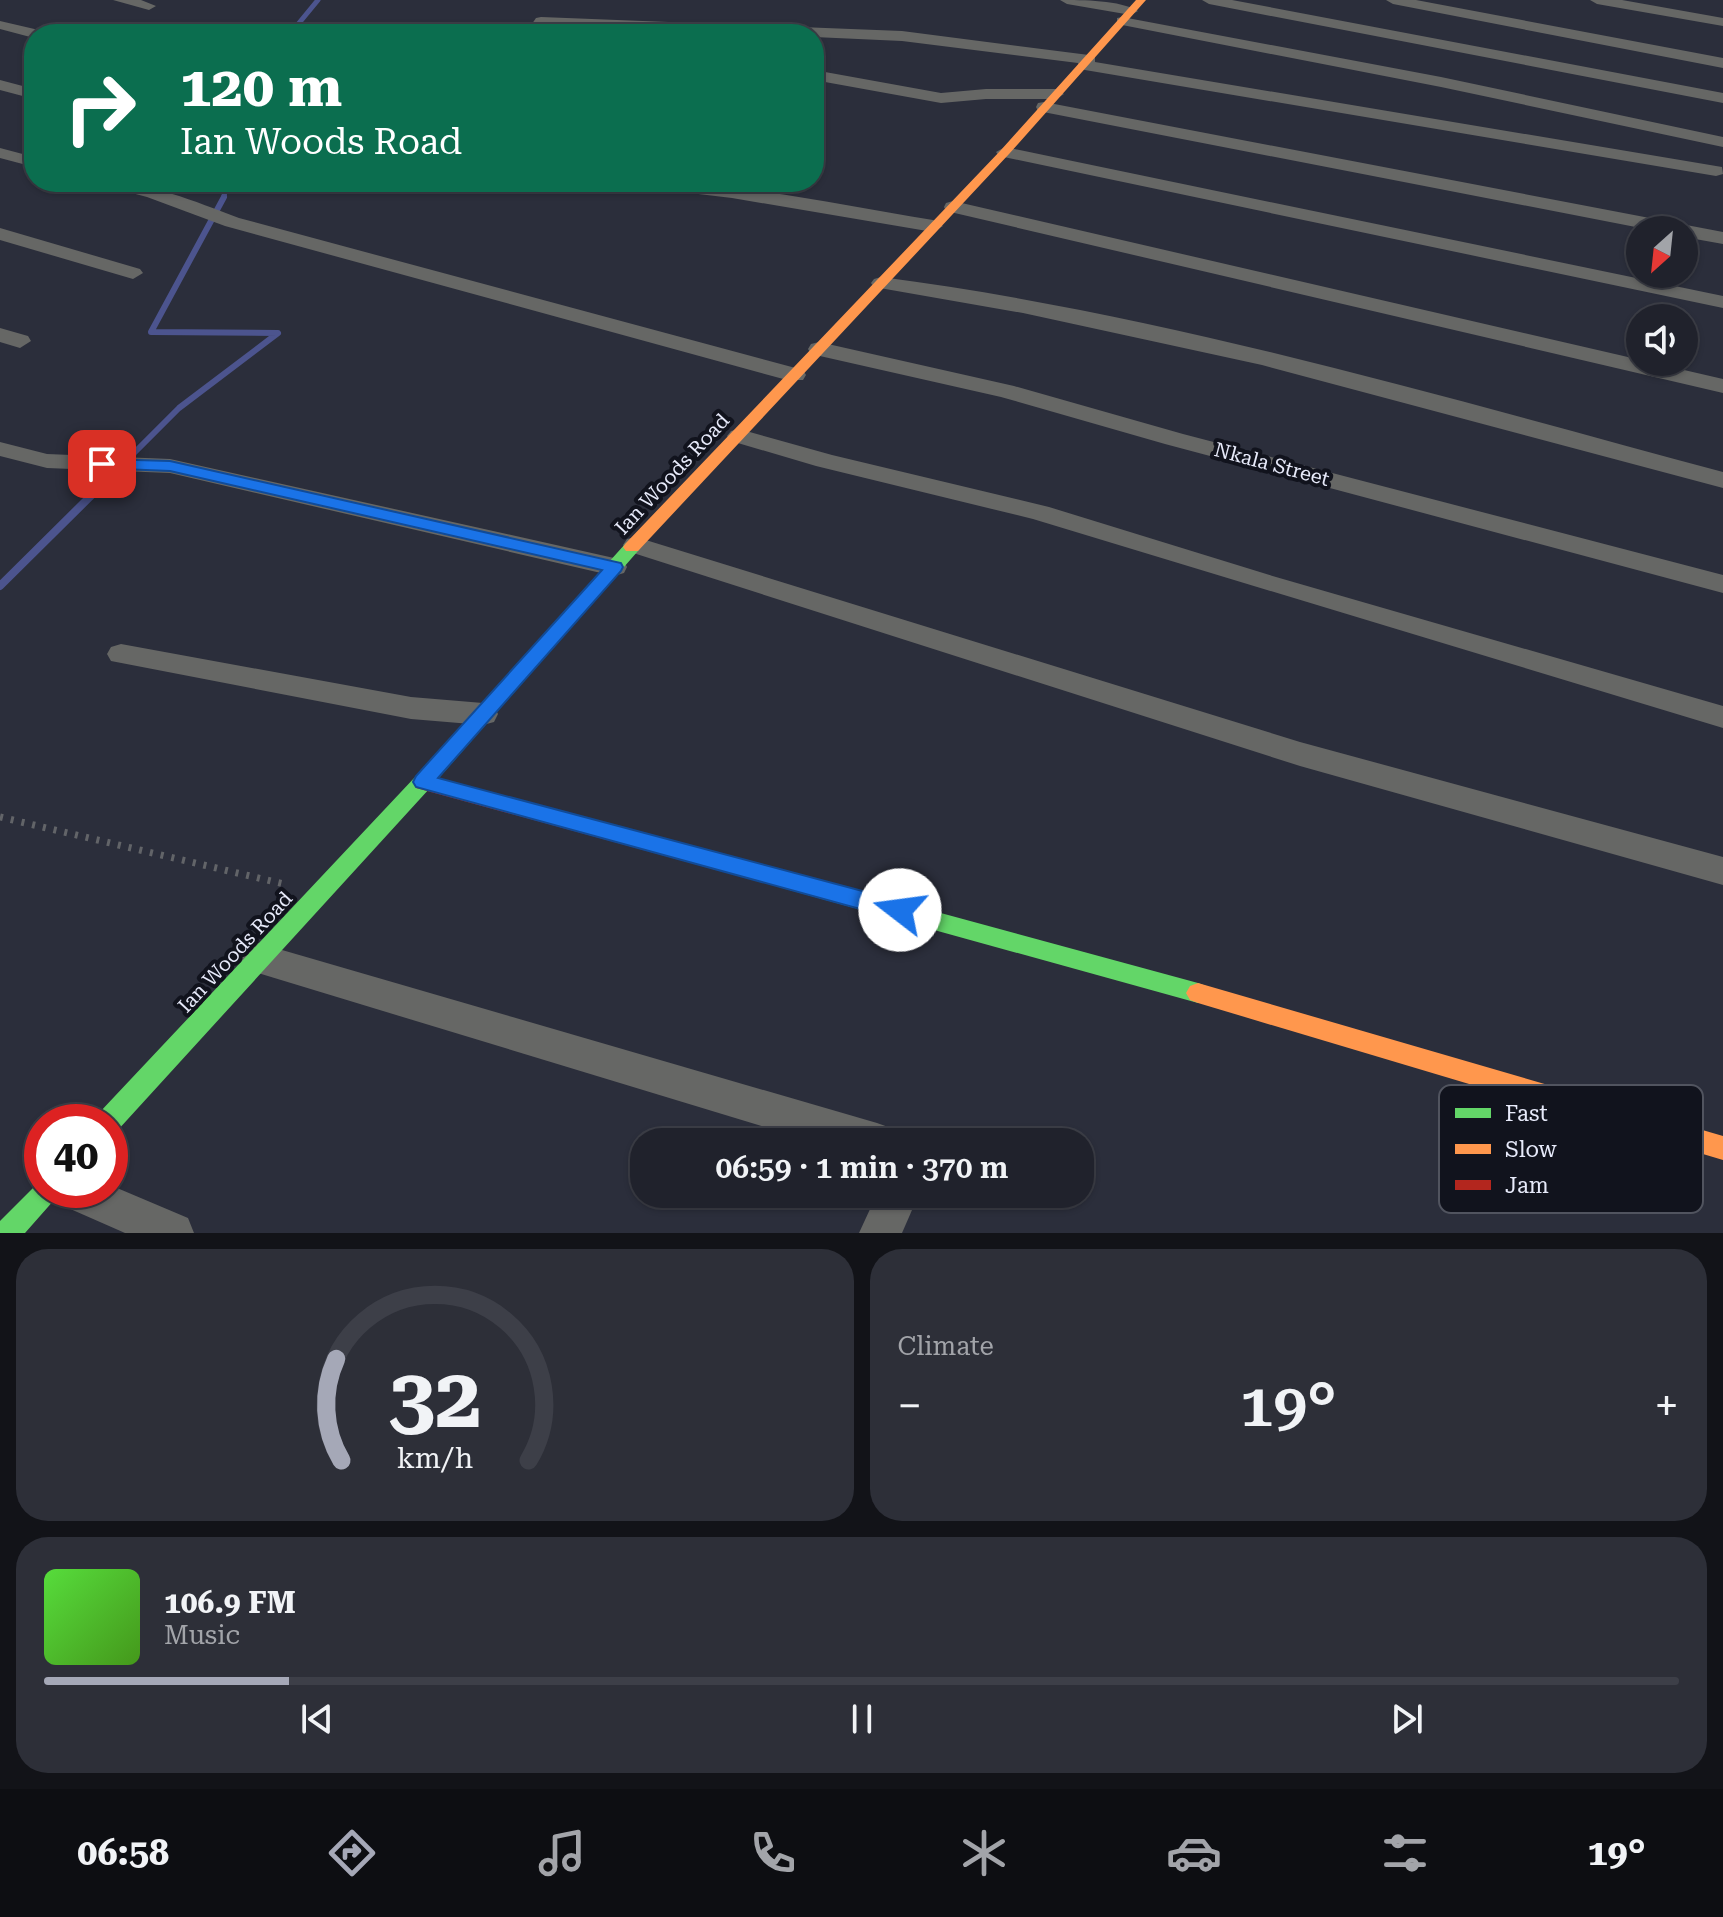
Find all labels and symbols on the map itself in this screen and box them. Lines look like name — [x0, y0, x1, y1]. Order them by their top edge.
north arrow — [1626, 216, 1698, 288]
street label: Ian Woods Road — [610, 408, 734, 539]
pin — [68, 430, 136, 498]
street label: Nkala Street — [1212, 437, 1333, 491]
position arrow — [858, 868, 942, 952]
street label: Ian Woods Road — [173, 886, 297, 1017]
legend — [1439, 1085, 1703, 1213]
text: Fast — [1505, 1101, 1548, 1126]
speed limit sign: 40 — [24, 1104, 128, 1208]
text: Slow — [1505, 1137, 1558, 1162]
text: Jam — [1505, 1173, 1549, 1198]

